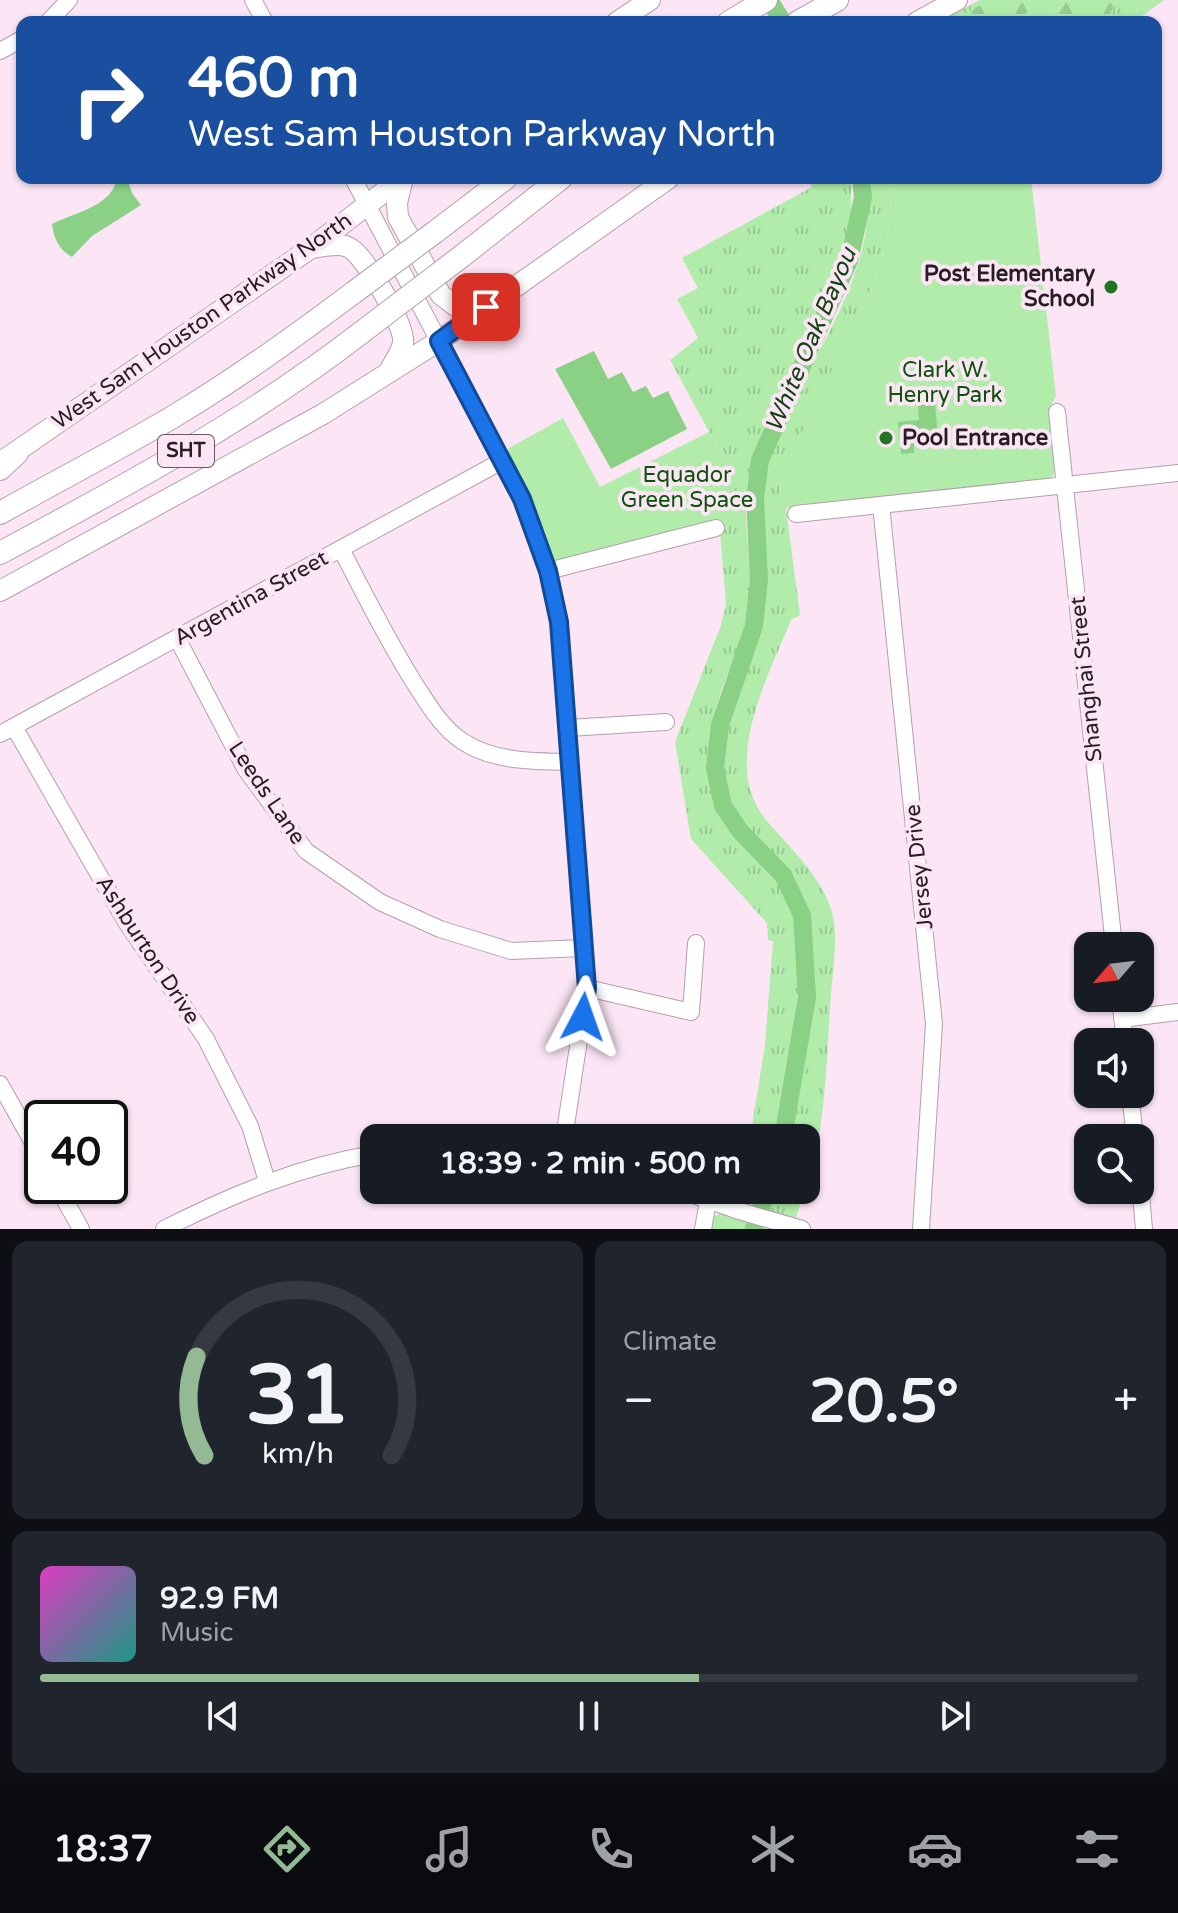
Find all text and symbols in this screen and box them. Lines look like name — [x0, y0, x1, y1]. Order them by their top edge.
text: 460 m — [188, 45, 359, 112]
icon: right — [56, 48, 160, 152]
text: West Sam Houston Parkway North — [188, 113, 776, 156]
street label: West Sam Houston Parkway North — [47, 207, 357, 435]
water label: White Oak Bayou — [759, 242, 863, 437]
place label: Post Elementary School — [924, 261, 1095, 312]
pin — [452, 273, 520, 341]
marker: Post Elementary School — [1102, 278, 1120, 296]
icon: arrive — [464, 285, 508, 329]
park label: Clark W. Henry Park — [887, 357, 1003, 408]
place label: Pool Entrance — [902, 425, 1048, 451]
marker: Pool Entrance — [877, 429, 895, 447]
road number: SHT — [158, 435, 214, 467]
park label: Equador Green Space — [621, 462, 753, 513]
street label: Argentina Street — [169, 545, 333, 651]
street label: Shanghai Street — [1064, 595, 1108, 763]
street label: Leeds Lane — [223, 737, 311, 849]
street label: Jersey Drive — [899, 803, 939, 931]
street label: Ashburton Drive — [91, 871, 205, 1029]
north arrow — [1074, 932, 1154, 1012]
map controls — [1074, 932, 1154, 1204]
position arrow — [541, 975, 625, 1059]
button: sound — [1074, 1028, 1154, 1108]
speed limit sign: 40 — [24, 1100, 128, 1204]
button: search — [1074, 1124, 1154, 1204]
text: 18:39 · 2 min · 500 m — [439, 1145, 741, 1182]
text: Climate — [623, 1326, 717, 1357]
text: 31 — [245, 1346, 350, 1446]
text: 20.5° — [809, 1366, 959, 1438]
text: − — [623, 1375, 654, 1428]
text: + — [1113, 1375, 1138, 1428]
text: km/h — [262, 1437, 333, 1471]
text: 92.9 FM — [160, 1580, 279, 1617]
text: Music — [160, 1617, 233, 1648]
icon: previous — [201, 1694, 245, 1738]
icon: pause — [567, 1694, 611, 1738]
icon: next — [933, 1694, 977, 1738]
icon: directions — [259, 1821, 315, 1877]
icon: music — [421, 1821, 477, 1877]
icon: phone — [583, 1821, 639, 1877]
icon: climate — [745, 1821, 801, 1877]
icon: car — [907, 1821, 963, 1877]
icon: filters — [1069, 1821, 1125, 1877]
text: 18:37 — [53, 1828, 153, 1871]

